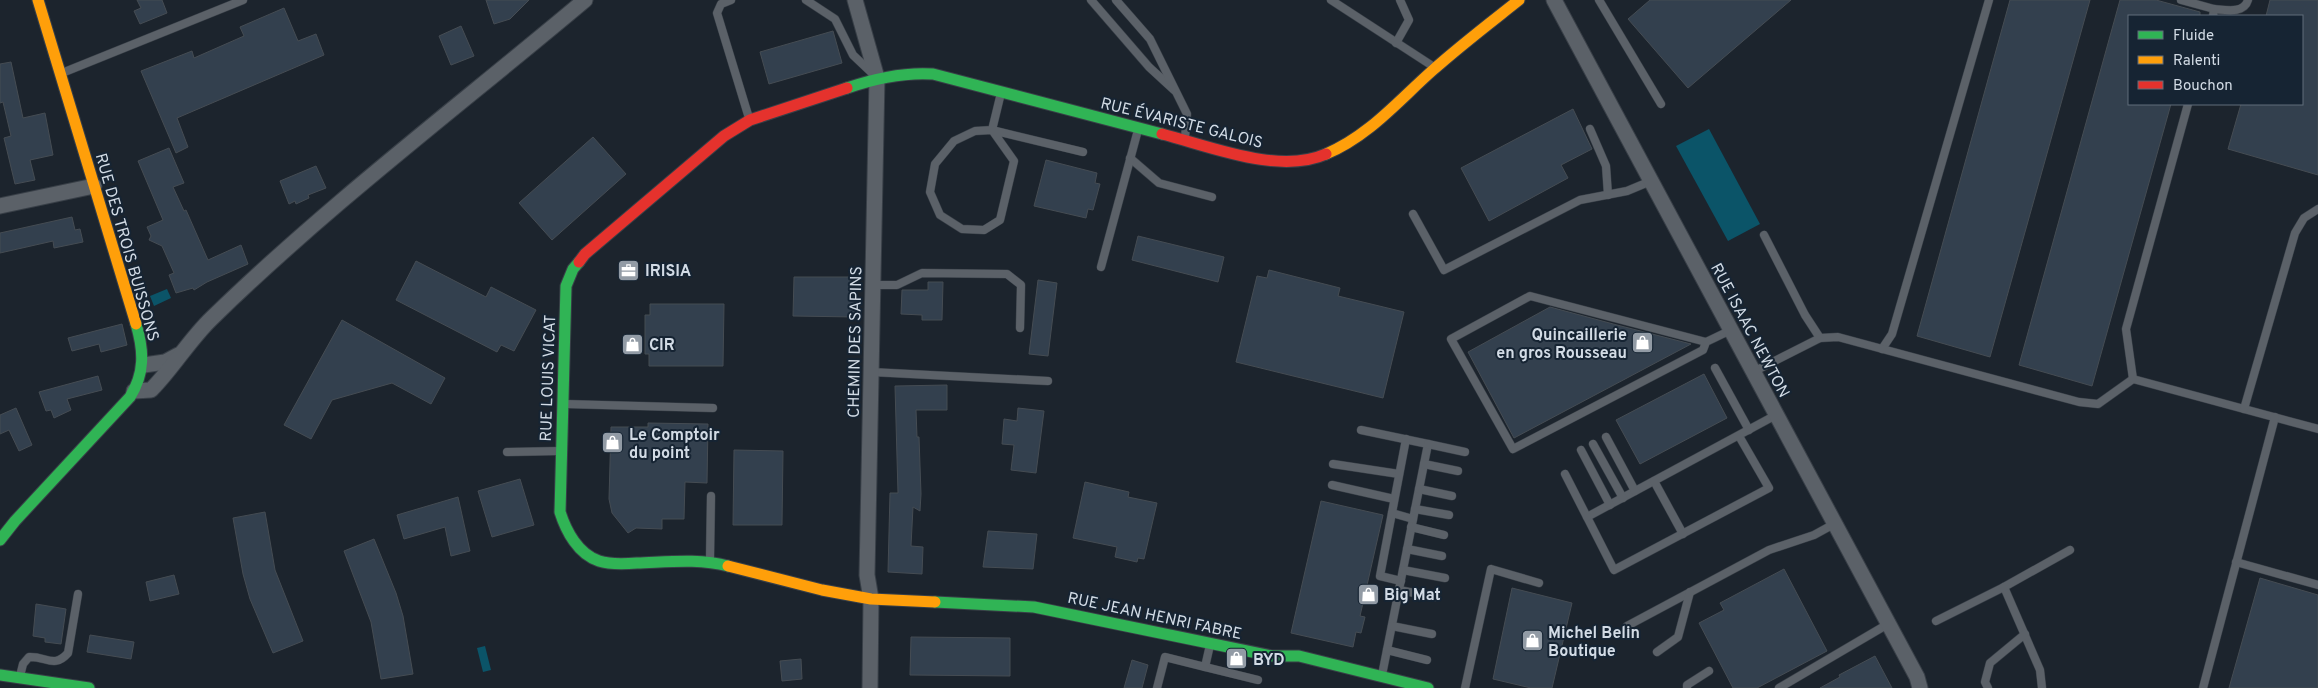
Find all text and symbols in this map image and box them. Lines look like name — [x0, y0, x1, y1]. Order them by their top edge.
legend — [2128, 15, 2303, 105]
text: Fluide — [2173, 27, 2214, 46]
text: Ralenti — [2173, 52, 2220, 71]
text: Bouchon — [2173, 77, 2233, 96]
street label: RUE ÉVARISTE GALOIS — [1098, 92, 1265, 154]
street label: RUE DES TROIS BUISSONS — [90, 151, 163, 344]
office icon: IRISIA — [617, 258, 641, 282]
street label: RUE ISAAC NEWTON — [1705, 260, 1793, 402]
place label: IRISIA — [645, 262, 691, 282]
street label: CHEMIN DES SAPINS — [845, 266, 867, 418]
street label: RUE LOUIS VICAT — [537, 314, 561, 442]
place label: Quincaillerie en gros Rousseau — [1496, 326, 1627, 364]
shop icon: Quincaillerie en gros Rousseau — [1631, 331, 1655, 355]
shop icon: CIR — [621, 332, 645, 356]
place label: CIR — [649, 336, 675, 356]
place label: Le Comptoir du point — [629, 426, 720, 464]
shop icon: Le Comptoir du point — [601, 431, 625, 455]
shop icon: Big Mat — [1356, 582, 1380, 606]
place label: Big Mat — [1384, 586, 1441, 606]
street label: RUE JEAN HENRI FABRE — [1066, 589, 1244, 645]
place label: Michel Belin Boutique — [1548, 624, 1640, 662]
shop icon: Michel Belin Boutique — [1520, 629, 1544, 653]
shop icon: BYD — [1225, 647, 1249, 671]
place label: BYD — [1253, 651, 1285, 671]

